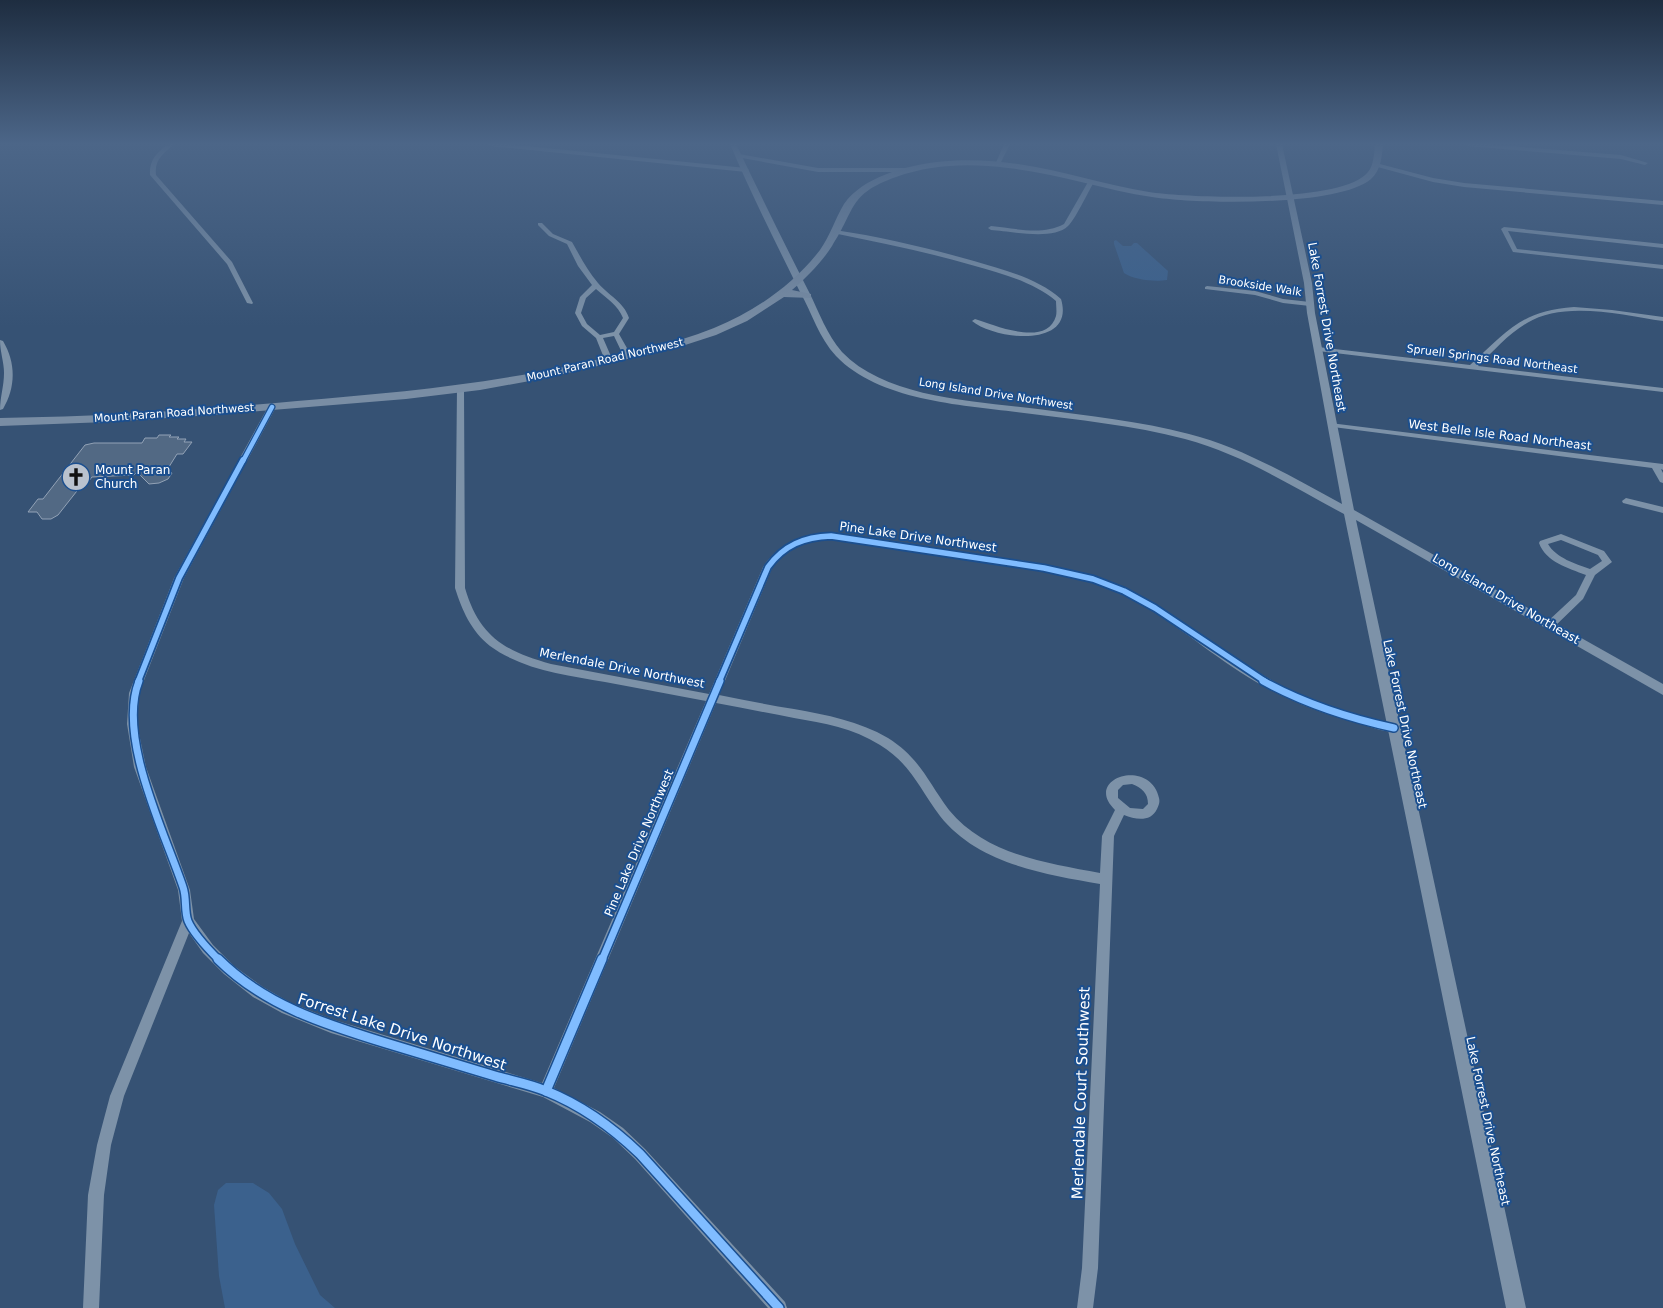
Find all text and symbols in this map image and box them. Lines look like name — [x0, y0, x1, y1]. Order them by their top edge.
street label: Lake Forrest Drive Northeast — [1305, 241, 1349, 413]
street label: Brookside Walk — [1217, 273, 1303, 299]
street label: Mount Paran Road Northwest — [525, 335, 685, 384]
street label: Spruell Springs Road Northeast — [1406, 342, 1579, 376]
street label: Long Island Drive Northwest — [918, 375, 1075, 413]
street label: Mount Paran Road Northwest — [94, 401, 255, 425]
street label: West Belle Isle Road Northeast — [1408, 417, 1593, 453]
church icon: Mount Paran Church — [61, 462, 91, 492]
place label: Mount Paran Church — [95, 463, 170, 491]
street label: Pine Lake Drive Northwest — [839, 519, 998, 555]
street label: Long Island Drive Northeast — [1430, 551, 1582, 647]
street label: Lake Forrest Drive Northeast — [1380, 638, 1430, 810]
street label: Merlendale Drive Northwest — [538, 645, 706, 691]
street label: Pine Lake Drive Northwest — [602, 767, 677, 919]
street label: Merlendale Court Southwest — [1068, 986, 1094, 1200]
street label: Forrest Lake Drive Northwest — [295, 990, 509, 1074]
street label: Lake Forrest Drive Northeast — [1463, 1035, 1513, 1207]

